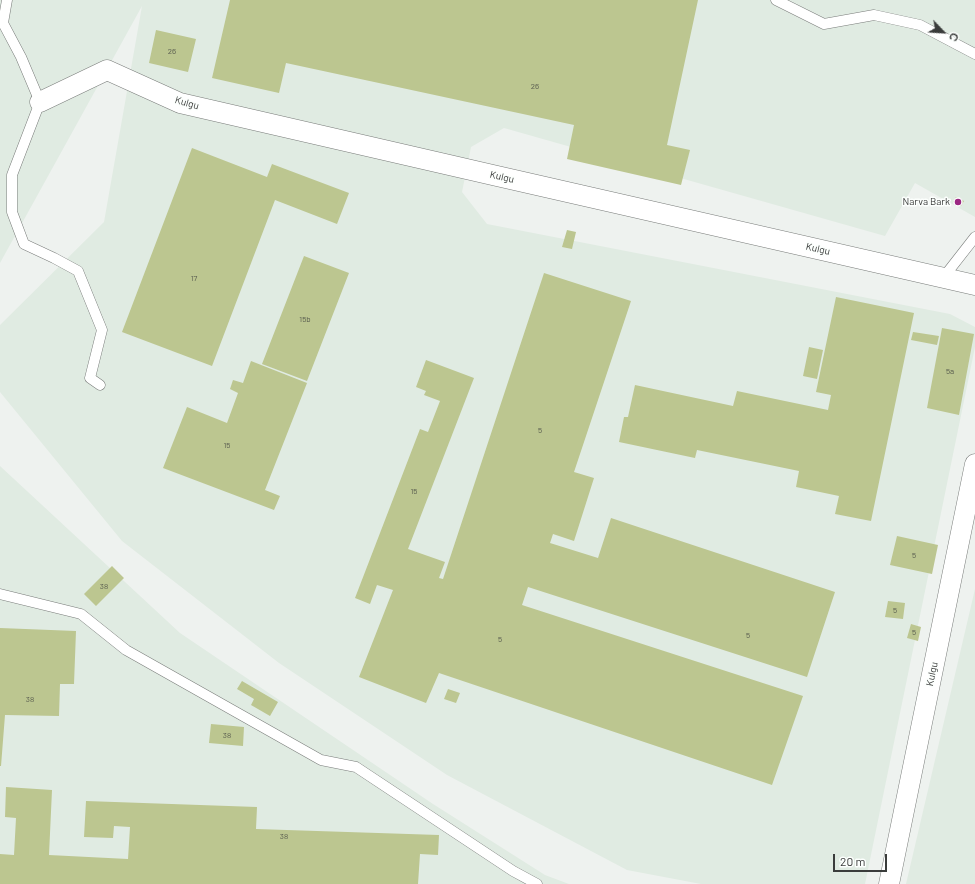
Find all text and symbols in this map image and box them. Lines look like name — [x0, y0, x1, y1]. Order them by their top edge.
north arrow — [923, 12, 963, 52]
text: С — [947, 31, 962, 44]
house number: 26 — [168, 46, 176, 56]
house number: 26 — [531, 81, 539, 91]
street label: Kulgu — [174, 94, 200, 112]
street label: Kulgu — [489, 168, 515, 186]
place label: Narva Bark — [902, 196, 950, 208]
marker: Narva Bark — [953, 197, 963, 207]
street label: Kulgu — [805, 240, 831, 258]
house number: 17 — [191, 273, 197, 283]
house number: 15b — [299, 314, 311, 324]
house number: 5a — [946, 366, 954, 376]
house number: 5 — [538, 425, 542, 435]
house number: 15 — [224, 440, 230, 450]
house number: 15 — [411, 486, 417, 496]
house number: 5 — [912, 550, 916, 560]
house number: 38 — [100, 581, 108, 591]
house number: 5 — [893, 605, 897, 615]
house number: 5 — [912, 627, 916, 637]
house number: 5 — [746, 630, 750, 640]
house number: 5 — [498, 634, 502, 644]
street label: Kulgu — [924, 661, 940, 687]
house number: 38 — [26, 694, 34, 704]
house number: 38 — [223, 730, 231, 740]
house number: 38 — [280, 831, 288, 841]
scale bar — [835, 846, 889, 872]
text: 20 m — [840, 854, 866, 868]

